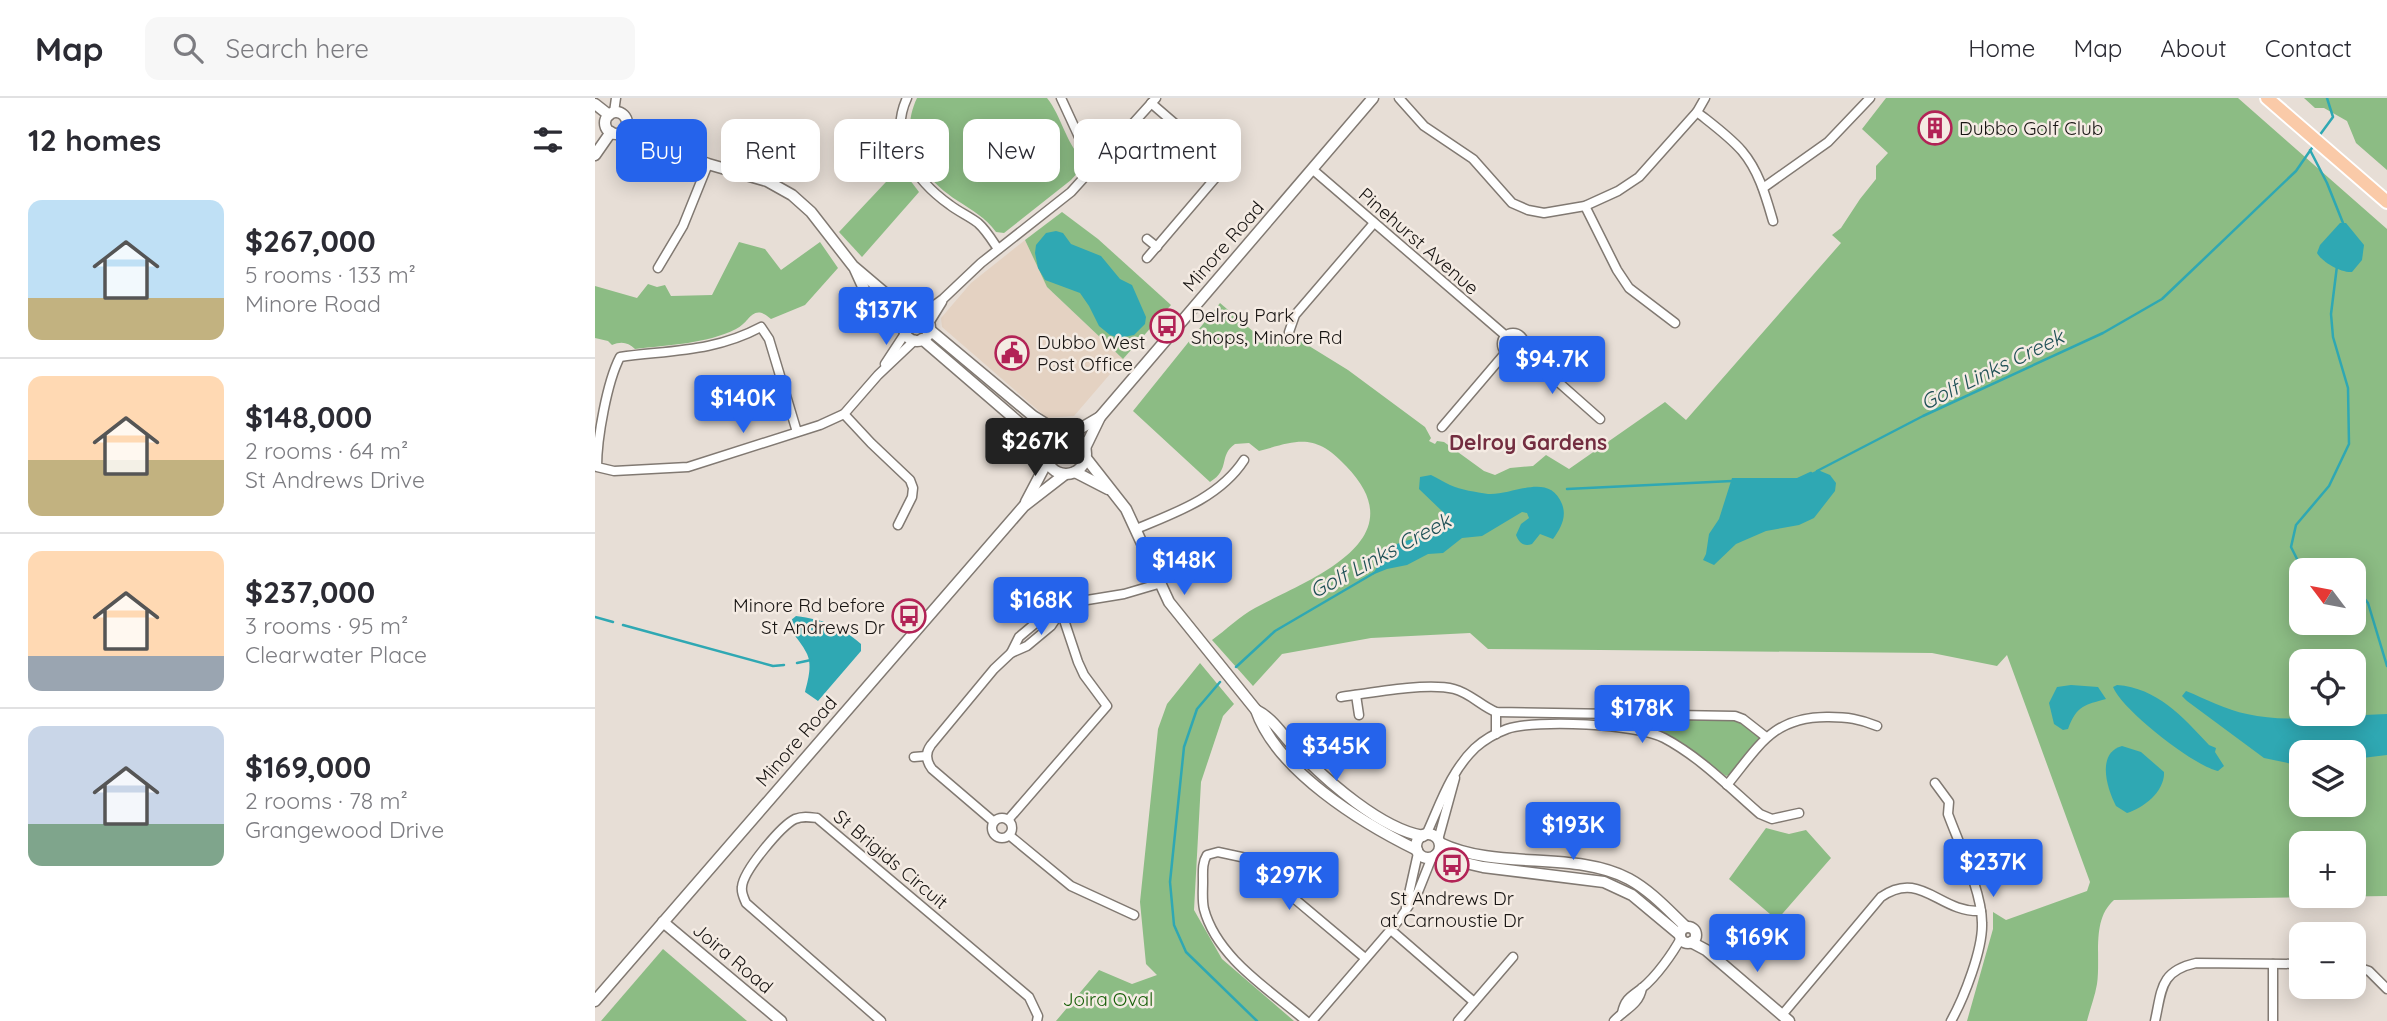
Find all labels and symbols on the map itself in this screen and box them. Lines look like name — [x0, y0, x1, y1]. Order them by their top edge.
building icon: Dubbo Golf Club — [1916, 109, 1954, 147]
place label: Dubbo Golf Club — [1959, 116, 2103, 140]
street label: Pinehurst Avenue — [1354, 182, 1484, 300]
street label: Minore Road — [1177, 196, 1269, 296]
pin: $137K — [837, 288, 935, 347]
place label: Delroy Park Shops, Minore Rd — [1191, 303, 1342, 349]
bus stop icon: Delroy Park Shops, Minore Rd — [1148, 307, 1186, 345]
water label: Golf Links Creek — [1916, 322, 2069, 415]
place label: Dubbo West Post Office — [1037, 330, 1145, 376]
public building icon: Dubbo West Post Office — [993, 334, 1031, 372]
pin: $94.7K — [1495, 336, 1609, 396]
pin: $140K — [694, 376, 792, 435]
pin: $267K — [986, 418, 1084, 478]
district label: Delroy Gardens — [1449, 429, 1607, 455]
water label: Golf Links Creek — [1305, 506, 1457, 603]
pin: $148K — [1135, 538, 1233, 597]
north arrow — [2289, 558, 2366, 635]
pin: $168K — [992, 578, 1090, 637]
place label: Minore Rd before St Andrews Dr — [733, 593, 886, 639]
bus stop icon: Minore Rd before St Andrews Dr — [890, 597, 928, 635]
pin: $178K — [1593, 686, 1691, 745]
street label: Minore Road — [750, 691, 842, 791]
pin: $345K — [1287, 724, 1385, 783]
pin: $193K — [1524, 802, 1622, 862]
street label: St Brigids Circuit — [829, 804, 953, 914]
pin: $237K — [1944, 840, 2042, 899]
bus stop icon: St Andrews Dr at Carnoustie Dr — [1433, 846, 1471, 884]
pin: $297K — [1240, 852, 1338, 912]
place label: St Andrews Dr at Carnoustie Dr — [1380, 886, 1525, 932]
pin: $169K — [1708, 914, 1806, 974]
street label: Joira Road — [688, 918, 778, 998]
park label: Joira Oval — [1063, 987, 1153, 1011]

